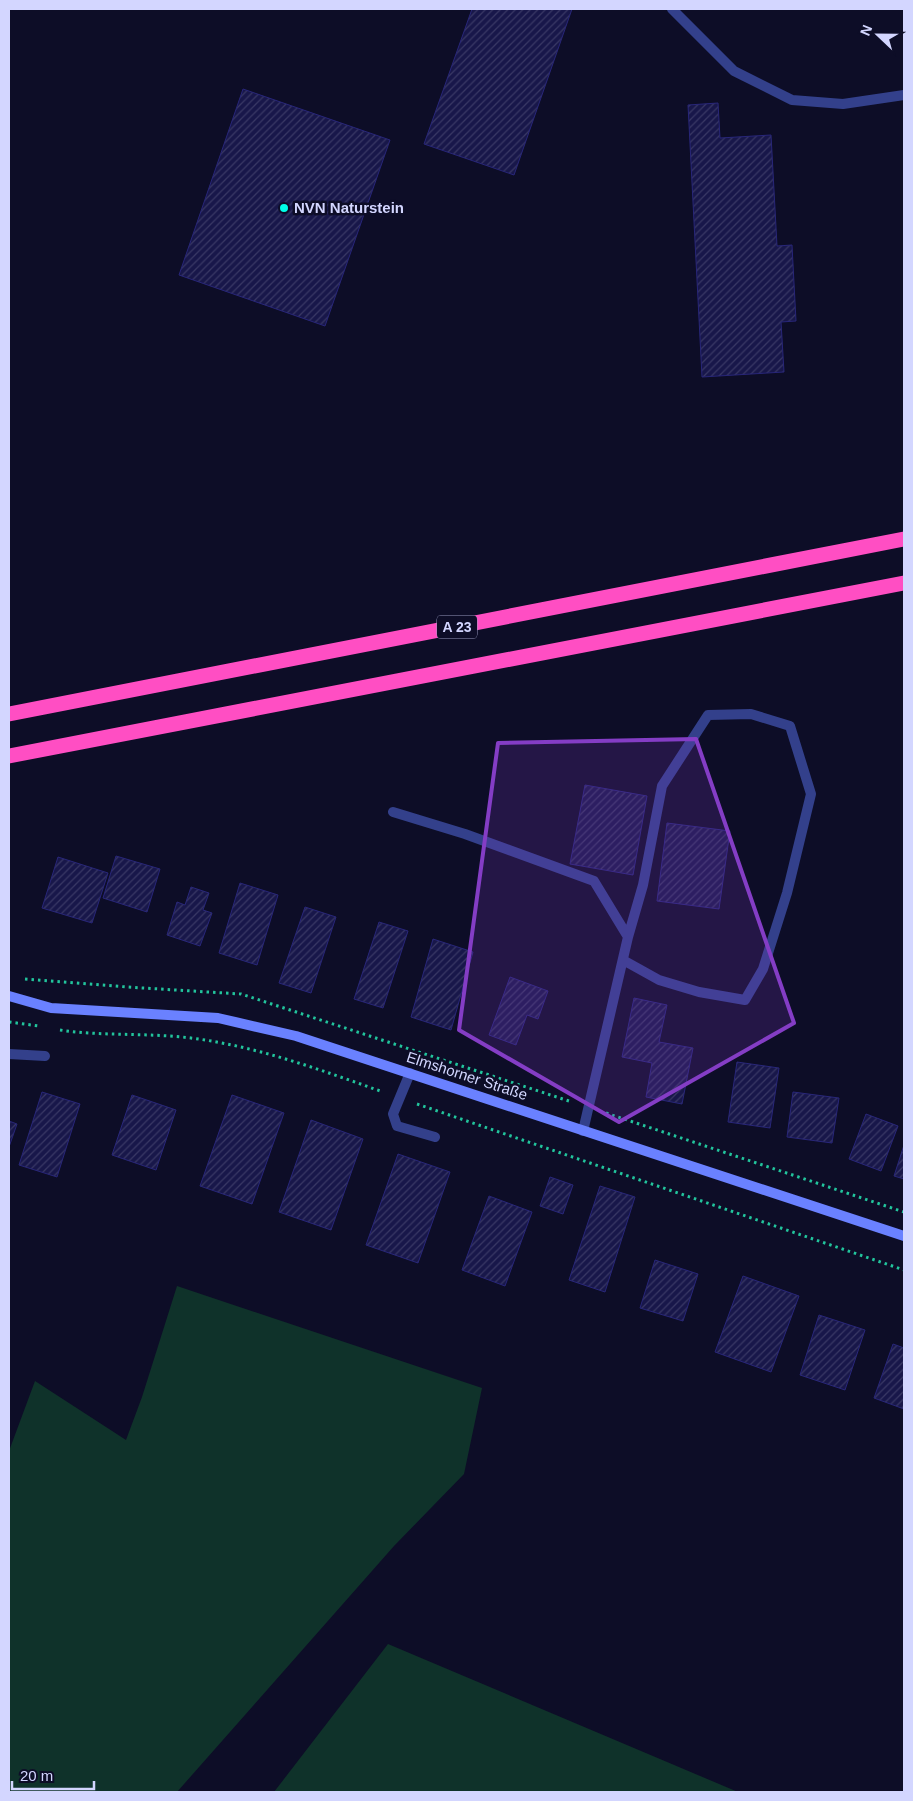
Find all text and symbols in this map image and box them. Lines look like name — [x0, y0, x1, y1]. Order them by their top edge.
north arrow — [853, 10, 903, 60]
text: N — [857, 22, 875, 38]
place label: NVN Naturstein — [294, 199, 404, 216]
marker: NVN Naturstein — [278, 202, 290, 214]
road number: A 23 — [437, 616, 477, 638]
street label: Elmshorner Straße — [405, 1048, 530, 1103]
scale bar — [12, 1758, 95, 1790]
text: 20 m — [20, 1767, 53, 1784]

